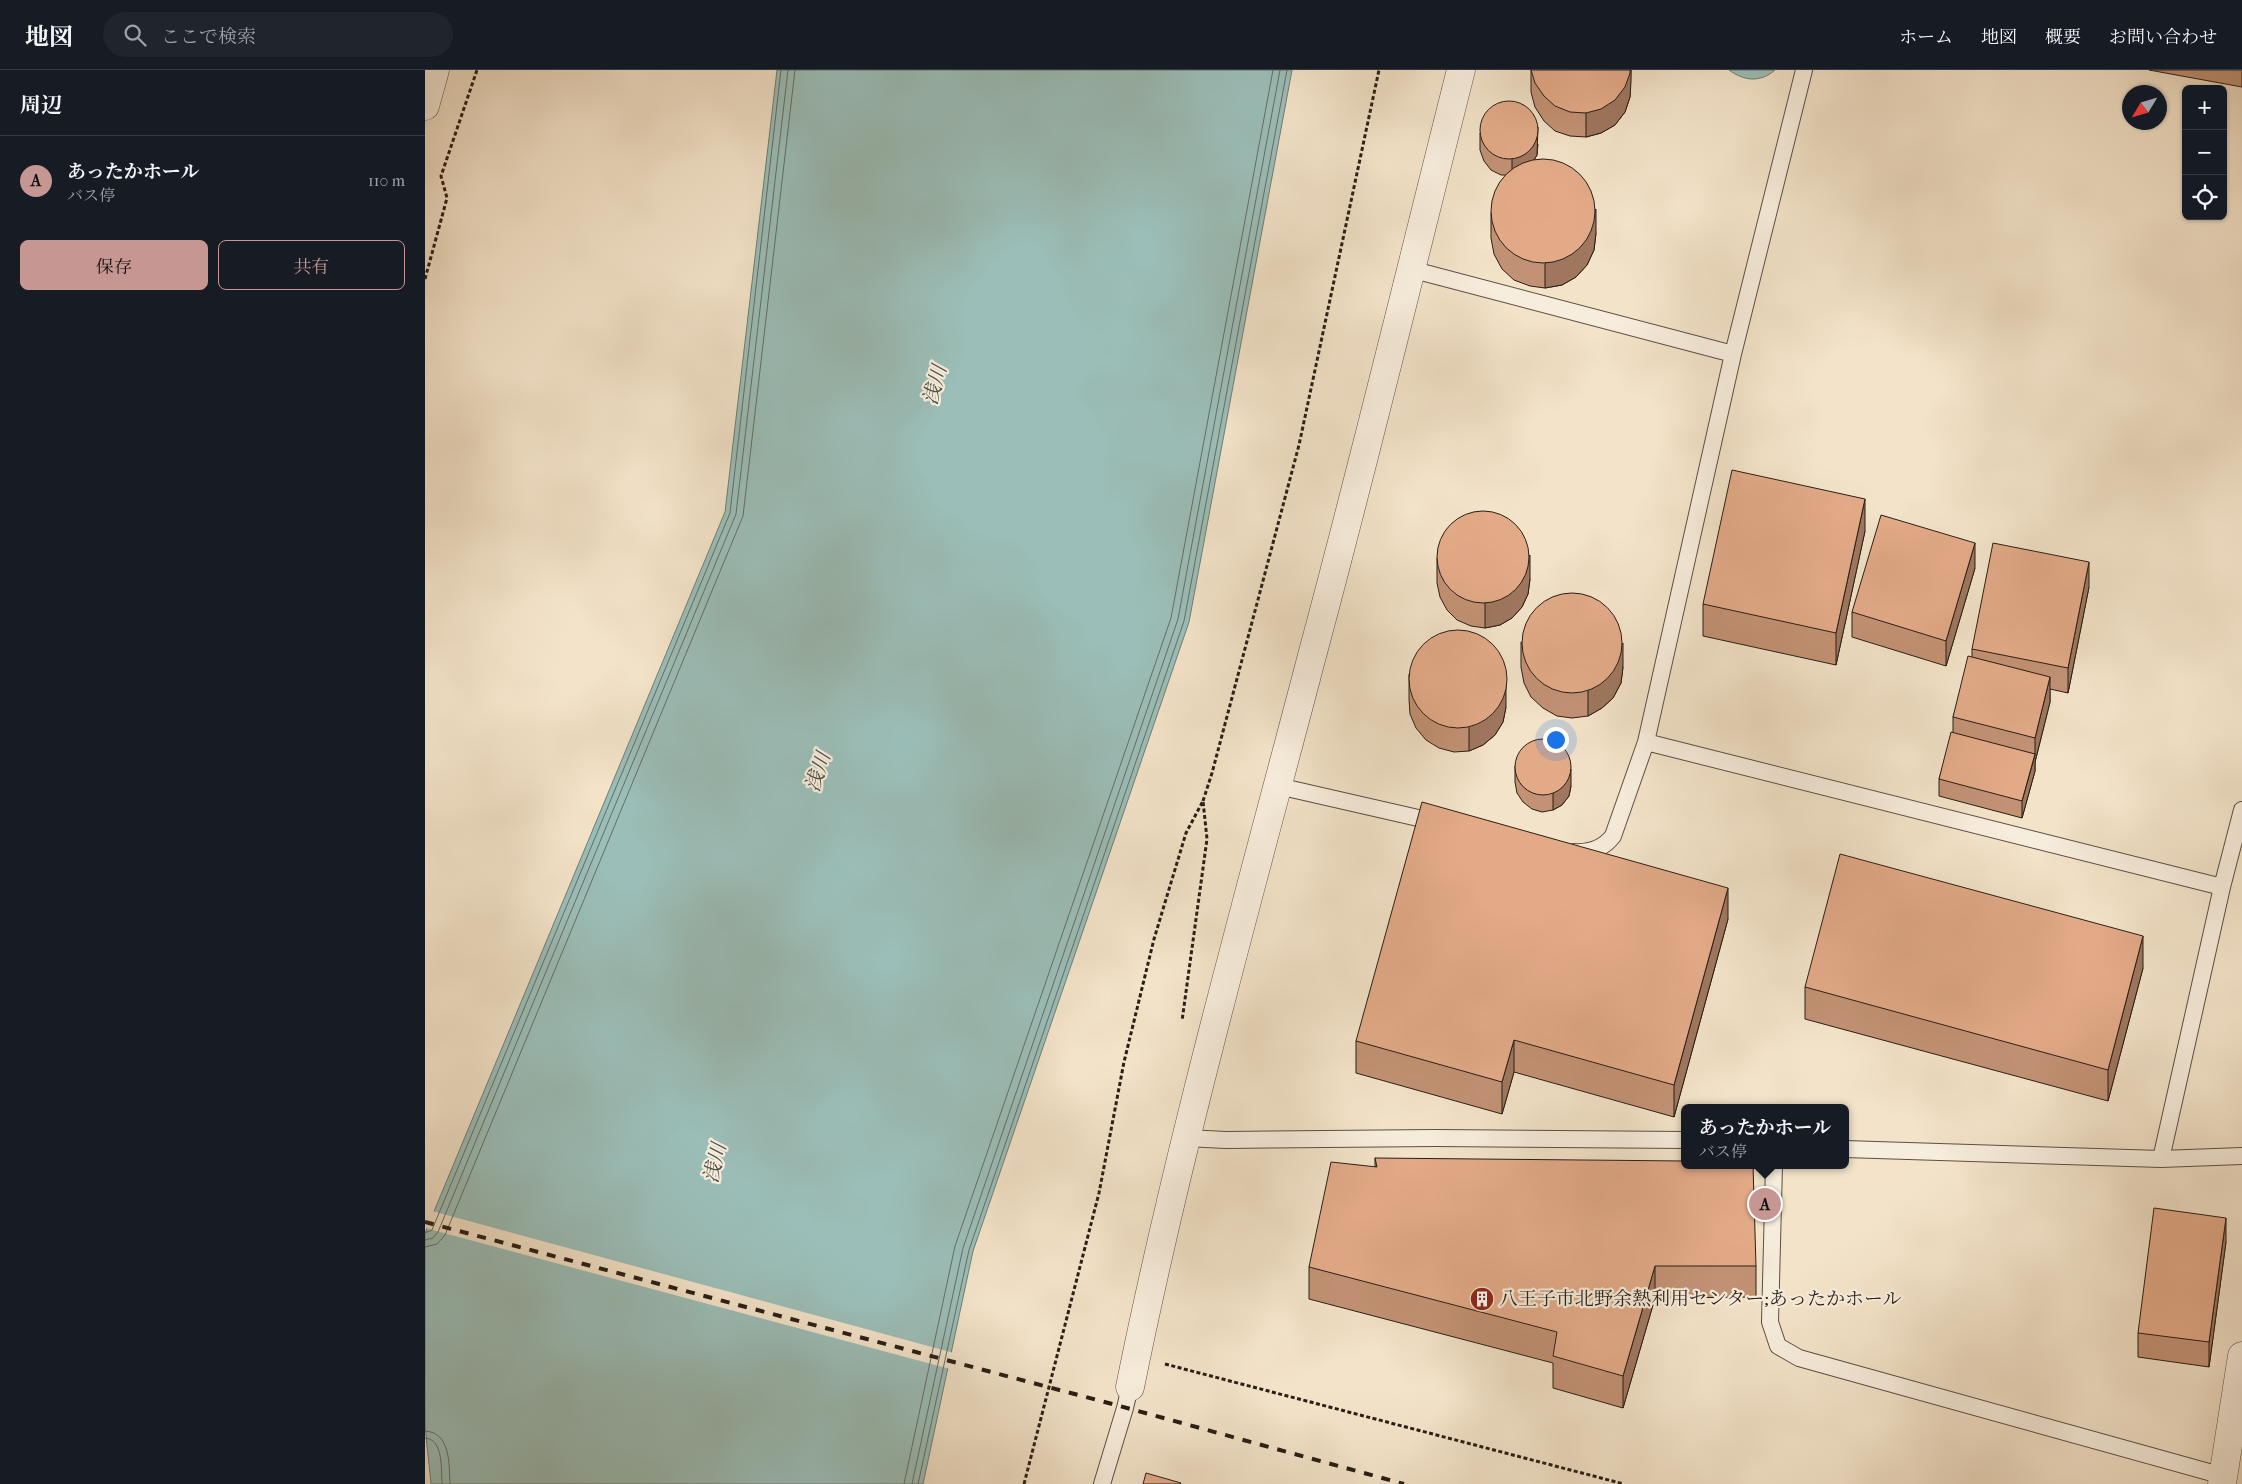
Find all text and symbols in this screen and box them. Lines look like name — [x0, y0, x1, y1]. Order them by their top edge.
search box — [103, 12, 453, 57]
icon: search — [121, 21, 149, 49]
text: 地図 — [25, 23, 73, 51]
text: ここで検索 — [161, 26, 256, 48]
text: ホーム — [1899, 27, 1953, 48]
text: 地図 — [1981, 27, 2017, 48]
text: 概要 — [2045, 27, 2081, 48]
text: お問い合わせ — [2109, 27, 2217, 48]
north arrow — [2122, 85, 2167, 130]
map controls — [2182, 85, 2227, 220]
button: + — [2182, 85, 2227, 130]
text: 周辺 — [20, 93, 62, 117]
button: − — [2182, 130, 2227, 175]
text: あったかホール — [67, 161, 199, 183]
text: A — [31, 171, 41, 190]
text: 110 m — [368, 171, 405, 190]
button: locate — [2182, 175, 2227, 220]
text: バス停 — [67, 186, 115, 205]
button: 保存 — [20, 240, 208, 290]
button: 共有 — [218, 240, 405, 290]
water label: 浅川 — [919, 361, 952, 407]
your location — [1543, 727, 1569, 753]
water label: 浅川 — [801, 748, 836, 795]
popup — [1681, 1104, 1849, 1169]
text: あったかホール — [1699, 1117, 1831, 1139]
water label: 浅川 — [699, 1139, 731, 1185]
text: バス停 — [1699, 1142, 1747, 1161]
pin: A — [1749, 1185, 1781, 1223]
building icon: 八王子市北野余熱利用センター;あったかホール — [1469, 1286, 1495, 1312]
place label: 八王子市北野余熱利用センター;あったかホール — [1499, 1288, 1902, 1310]

